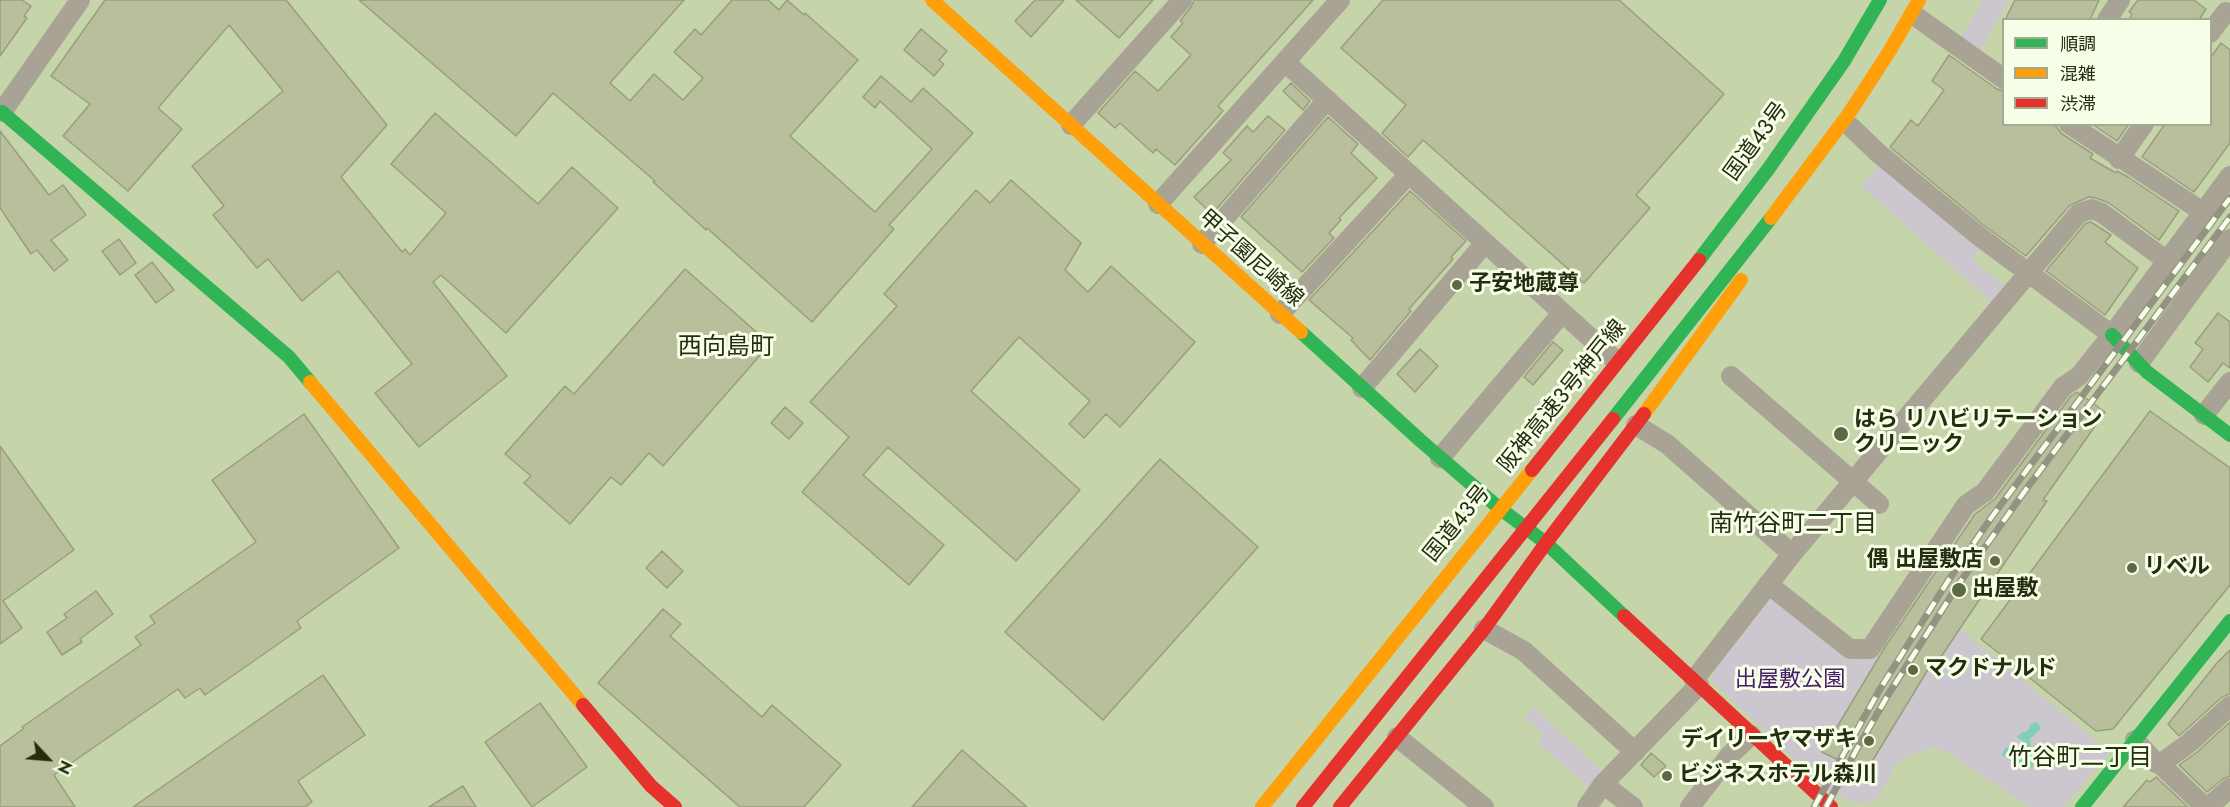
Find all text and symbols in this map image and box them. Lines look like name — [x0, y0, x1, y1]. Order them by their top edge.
legend — [2002, 18, 2212, 126]
text: 順調 — [2060, 31, 2096, 57]
text: 混雑 — [2060, 61, 2096, 87]
text: 渋滞 — [2060, 91, 2096, 117]
street label: 国道43号 — [1720, 97, 1794, 187]
street label: 甲子園尼崎線 — [1192, 205, 1308, 313]
place label: 子安地蔵尊 — [1469, 272, 1579, 298]
marker: 子安地蔵尊 — [1450, 278, 1464, 292]
street label: 阪神高速3号神戸線 — [1494, 316, 1632, 478]
district label: 西向島町 — [678, 334, 774, 362]
place label: はら リハビリテーション クリニック — [1854, 408, 2103, 460]
marker: はら リハビリテーション クリニック — [1832, 425, 1850, 443]
street label: 国道43号 — [1419, 480, 1497, 568]
district label: 南竹谷町二丁目 — [1709, 511, 1877, 539]
place label: 偶 出屋敷店 — [1866, 548, 1983, 574]
marker: 偶 出屋敷店 — [1988, 554, 2002, 568]
place label: リベル — [2144, 555, 2210, 581]
marker: リベル — [2125, 561, 2139, 575]
place label: 出屋敷 — [1972, 577, 2038, 603]
marker: 出屋敷 — [1950, 581, 1968, 599]
place label: マクドナルド — [1925, 657, 2057, 683]
marker: マクドナルド — [1906, 663, 1920, 677]
park label: 出屋敷公園 — [1735, 668, 1845, 694]
place label: デイリーヤマザキ — [1681, 728, 1857, 754]
north arrow — [18, 729, 78, 789]
marker: デイリーヤマザキ — [1862, 734, 1876, 748]
district label: 竹谷町二丁目 — [2008, 745, 2152, 773]
text: N — [52, 756, 78, 778]
place label: ビジネスホテル森川 — [1679, 763, 1877, 789]
marker: ビジネスホテル森川 — [1660, 769, 1674, 783]

